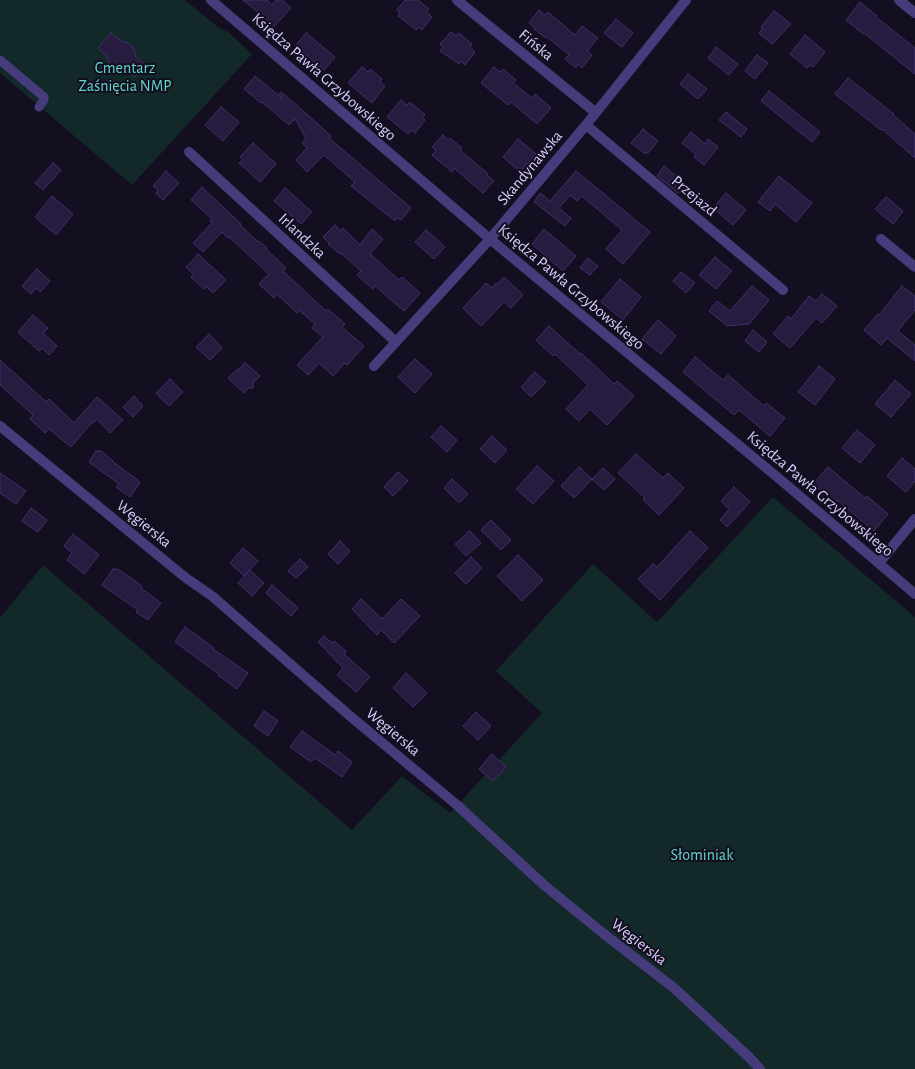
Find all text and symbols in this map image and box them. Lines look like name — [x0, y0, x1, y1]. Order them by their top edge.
street label: Księdza Pawła Grzybowskiego — [248, 9, 400, 145]
street label: Fińska — [515, 25, 557, 65]
park label: Cmentarz Zaśnięcia NMP — [78, 58, 172, 96]
street label: Skandynawska — [493, 127, 567, 209]
street label: Przejazd — [667, 172, 721, 220]
street label: Irlandzka — [274, 209, 330, 263]
street label: Księdza Pawła Grzybowskiego — [494, 220, 648, 354]
street label: Księdza Pawła Grzybowskiego — [743, 427, 897, 561]
street label: Węgierska — [113, 496, 175, 552]
street label: Węgierska — [362, 704, 424, 760]
park label: Słominiak — [671, 845, 733, 865]
street label: Węgierska — [607, 914, 671, 970]

